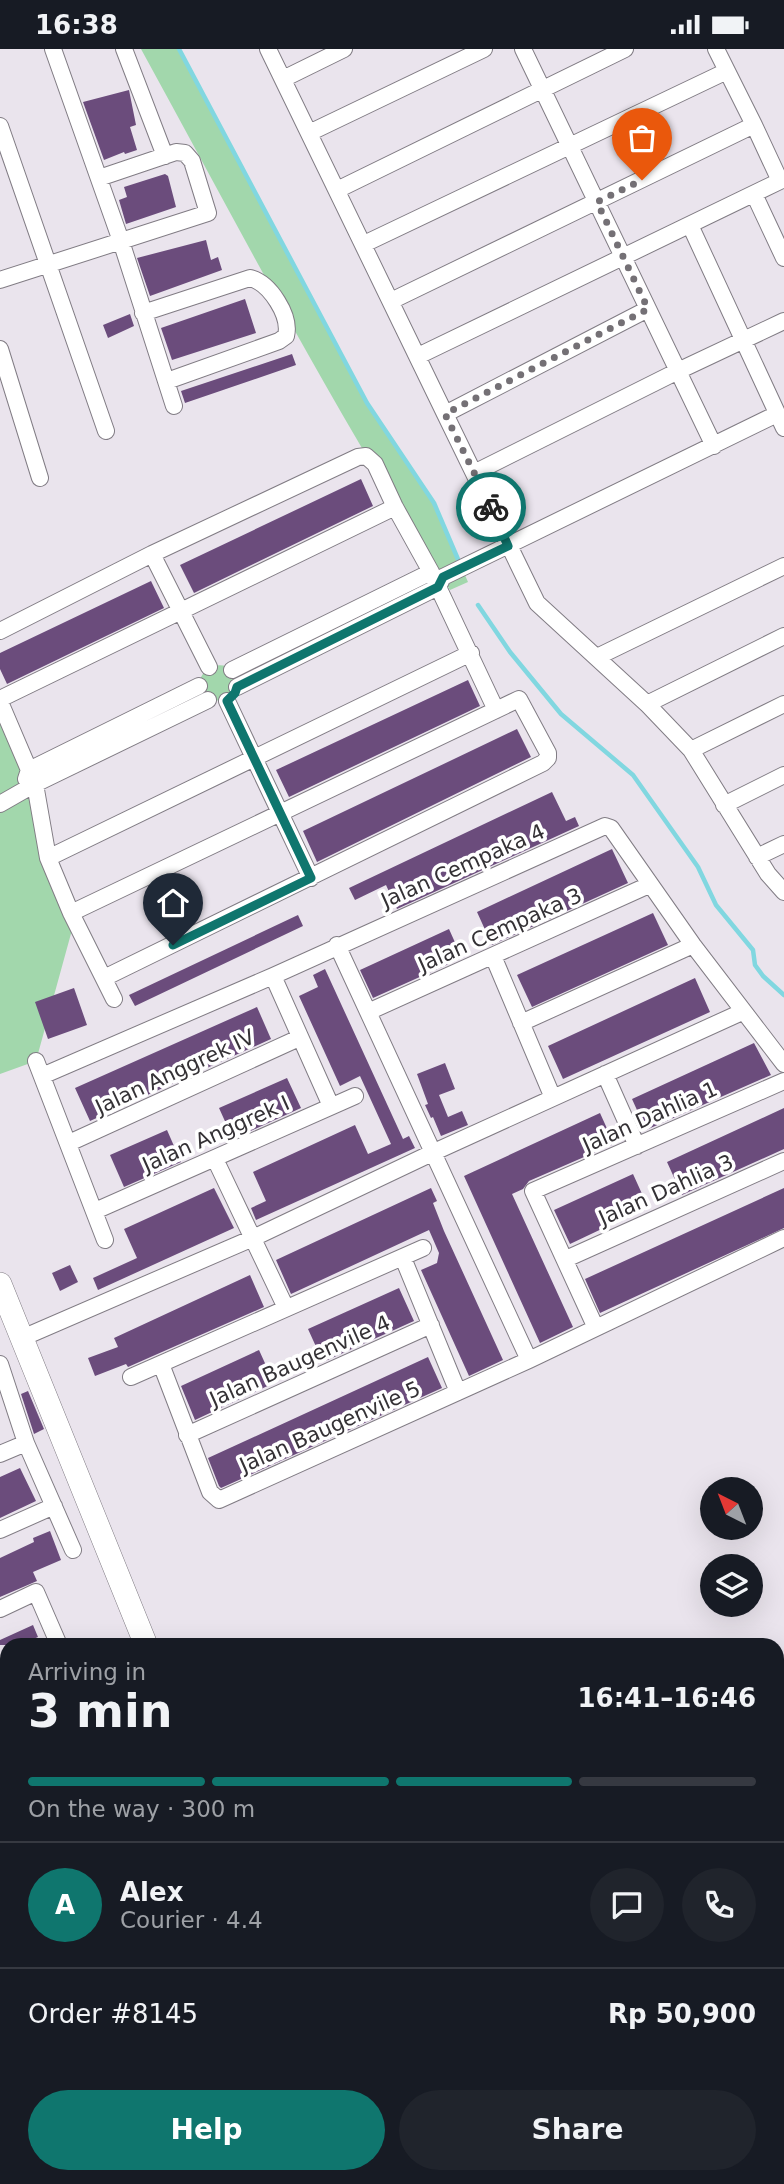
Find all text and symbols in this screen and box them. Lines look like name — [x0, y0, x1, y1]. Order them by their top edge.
text: 16:38 — [35, 10, 118, 40]
pin — [612, 108, 672, 180]
icon: bag — [623, 119, 661, 157]
courier — [456, 472, 526, 542]
icon: bike — [472, 488, 510, 526]
street label: Jalan Cempaka 4 — [376, 819, 549, 914]
pin — [143, 873, 203, 945]
street label: Jalan Cempaka 3 — [413, 883, 586, 978]
icon: home — [154, 884, 192, 922]
street label: Jalan Anggrek IV — [90, 1024, 259, 1120]
street label: Jalan Dahlia 1 — [577, 1077, 721, 1158]
street label: Jalan Anggrek I — [137, 1091, 293, 1178]
street label: Jalan Dahlia 3 — [593, 1150, 737, 1231]
street label: Jalan Baugenvile 4 — [204, 1310, 394, 1412]
street label: Jalan Baugenvile 5 — [234, 1376, 424, 1478]
north arrow — [700, 1477, 763, 1540]
map controls — [700, 1477, 763, 1617]
button: layers — [700, 1554, 763, 1617]
text: Arriving in — [28, 1659, 146, 1685]
text: 16:41–16:46 — [577, 1683, 756, 1713]
text: 3 min — [28, 1684, 172, 1738]
text: On the way · 300 m — [28, 1796, 255, 1822]
button: chat — [590, 1868, 664, 1942]
button: phone — [682, 1868, 756, 1942]
text: Alex — [120, 1877, 183, 1907]
text: A — [55, 1890, 75, 1920]
text: Courier · 4.4 — [120, 1907, 263, 1933]
text: Order #8145 — [28, 1999, 198, 2029]
text: Rp 50,900 — [608, 1999, 756, 2029]
button: Help — [28, 2090, 385, 2170]
button: Share — [399, 2090, 756, 2170]

